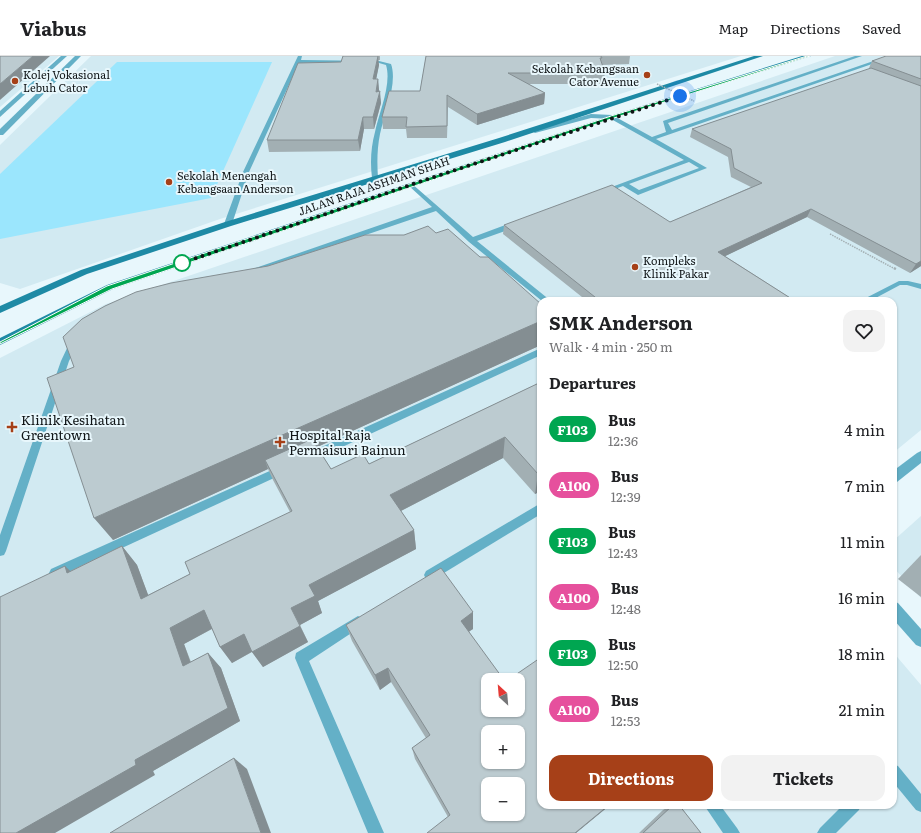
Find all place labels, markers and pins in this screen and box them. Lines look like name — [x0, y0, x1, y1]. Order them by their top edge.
place label: Sekolah Kebangsaan Cator Avenue — [532, 60, 639, 89]
place label: Kolej Vokasional Lebuh Cator — [23, 66, 110, 95]
marker: Sekolah Kebangsaan Cator Avenue — [642, 70, 652, 80]
marker: Kolej Vokasional Lebuh Cator — [10, 76, 20, 86]
place label: Sekolah Menengah Kebangsaan Anderson — [177, 167, 293, 196]
marker: Sekolah Menengah Kebangsaan Anderson — [164, 177, 174, 187]
place label: Kompleks Klinik Pakar — [643, 252, 710, 281]
unlabelled marker — [173, 254, 191, 272]
marker: Kompleks Klinik Pakar — [630, 262, 640, 272]
place label: Klinik Kesihatan Greentown — [21, 410, 125, 444]
marker: Klinik Kesihatan Greentown — [6, 421, 18, 433]
place label: Hospital Raja Permaisuri Bainun — [289, 425, 406, 459]
marker: Hospital Raja Permaisuri Bainun — [274, 436, 286, 448]

